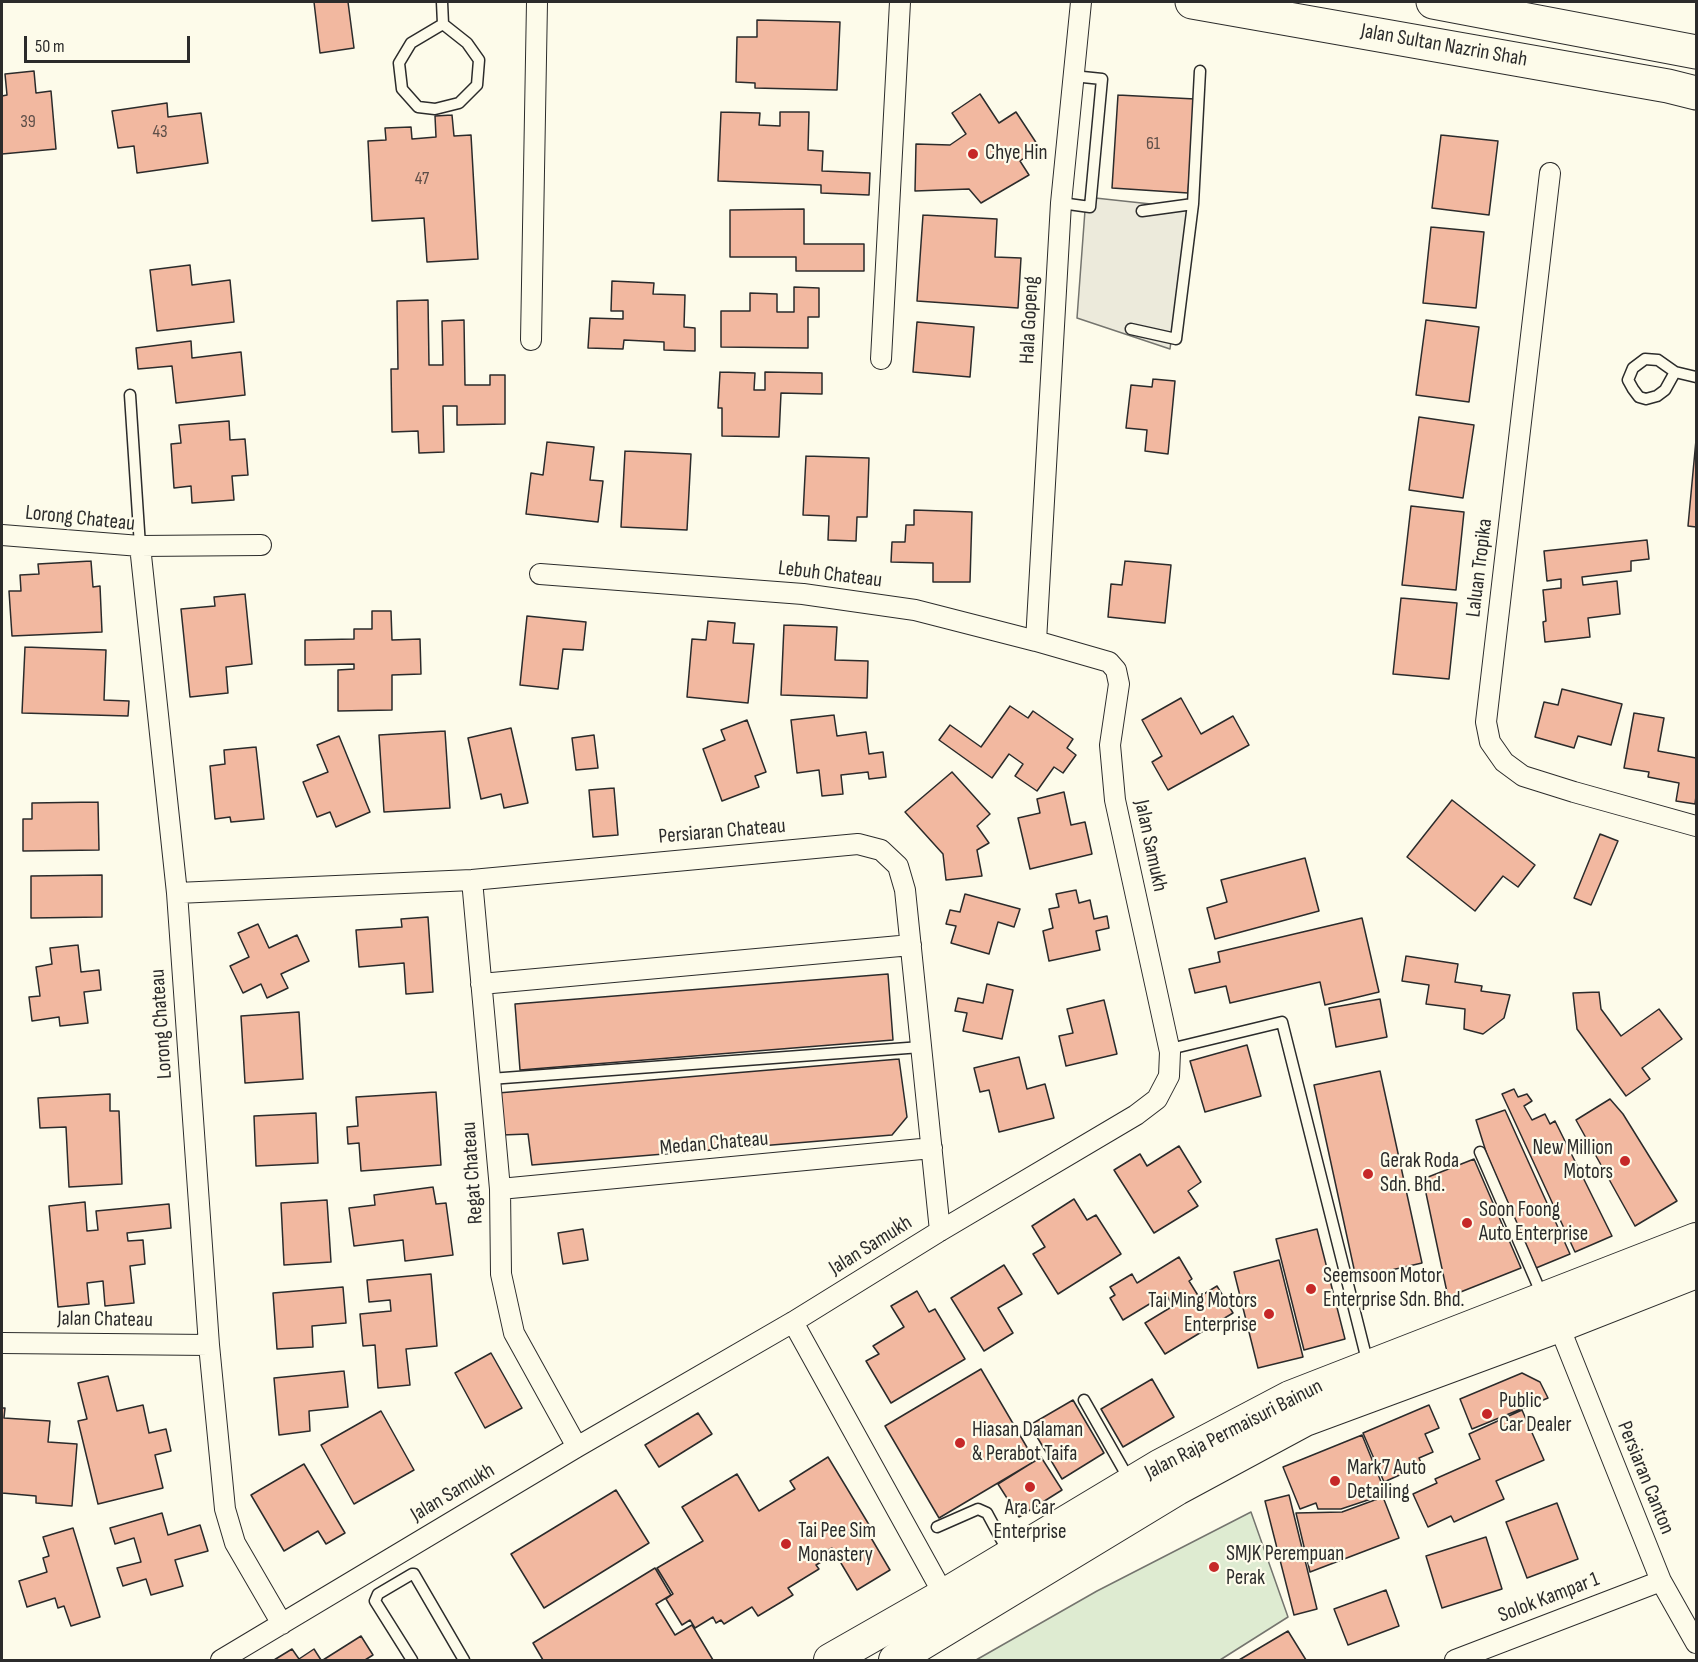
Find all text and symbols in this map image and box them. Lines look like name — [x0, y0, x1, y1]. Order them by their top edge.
street label: Jalan Sultan Nazrin Shah — [1359, 19, 1529, 73]
scale bar — [27, 24, 194, 62]
text: 50 m — [35, 36, 65, 57]
house number: 39 — [20, 111, 36, 133]
house number: 43 — [152, 121, 168, 143]
house number: 61 — [1146, 133, 1160, 155]
place label: Chye Hin — [985, 141, 1047, 167]
marker: Chye Hin — [966, 147, 980, 161]
house number: 47 — [415, 168, 429, 190]
street label: Hala Gopeng — [1015, 275, 1045, 365]
street label: Lorong Chateau — [24, 501, 136, 537]
street label: Laluan Tropika — [1461, 517, 1499, 619]
street label: Lebuh Chateau — [777, 556, 883, 594]
street label: Jalan Samukh — [1128, 798, 1172, 894]
street label: Persiaran Chateau — [657, 814, 787, 850]
street label: Lorong Chateau — [146, 968, 178, 1080]
street label: Regat Chateau — [457, 1121, 489, 1225]
street label: Medan Chateau — [659, 1127, 769, 1161]
place label: New Million Motors — [1533, 1136, 1613, 1186]
place label: Gerak Roda Sdn. Bhd. — [1380, 1149, 1459, 1199]
marker: New Million Motors — [1618, 1154, 1632, 1168]
marker: Gerak Roda Sdn. Bhd. — [1361, 1167, 1375, 1181]
place label: Soon Foong Auto Enterprise — [1479, 1198, 1588, 1248]
street label: Jalan Samukh — [825, 1211, 917, 1281]
marker: Soon Foong Auto Enterprise — [1460, 1216, 1474, 1230]
place label: Seemsoon Motor Enterprise Sdn. Bhd. — [1323, 1264, 1465, 1314]
marker: Seemsoon Motor Enterprise Sdn. Bhd. — [1304, 1282, 1318, 1296]
place label: Tai Ming Motors Enterprise — [1148, 1289, 1257, 1339]
street label: Jalan Chateau — [57, 1307, 153, 1333]
marker: Tai Ming Motors Enterprise — [1262, 1307, 1276, 1321]
street label: Jalan Raja Permaisuri Bainun — [1141, 1374, 1327, 1486]
place label: Public Car Dealer — [1499, 1389, 1572, 1439]
marker: Public Car Dealer — [1480, 1407, 1494, 1421]
place label: Hiasan Dalaman & Perabot Taifa — [972, 1418, 1083, 1468]
street label: Persiaran Canton — [1611, 1418, 1679, 1538]
marker: Hiasan Dalaman & Perabot Taifa — [953, 1436, 967, 1450]
place label: Mark7 Auto Detailing — [1347, 1456, 1426, 1506]
street label: Jalan Samukh — [407, 1458, 499, 1528]
marker: Mark7 Auto Detailing — [1328, 1474, 1342, 1488]
marker: Ara Car Enterprise — [1023, 1480, 1037, 1494]
place label: Ara Car Enterprise — [993, 1496, 1067, 1546]
place label: Tai Pee Sim Monastery — [798, 1519, 876, 1569]
marker: Tai Pee Sim Monastery — [779, 1537, 793, 1551]
place label: SMJK Perempuan Perak — [1226, 1542, 1344, 1592]
marker: SMJK Perempuan Perak — [1207, 1560, 1221, 1574]
street label: Solok Kampar 1 — [1495, 1567, 1603, 1629]

